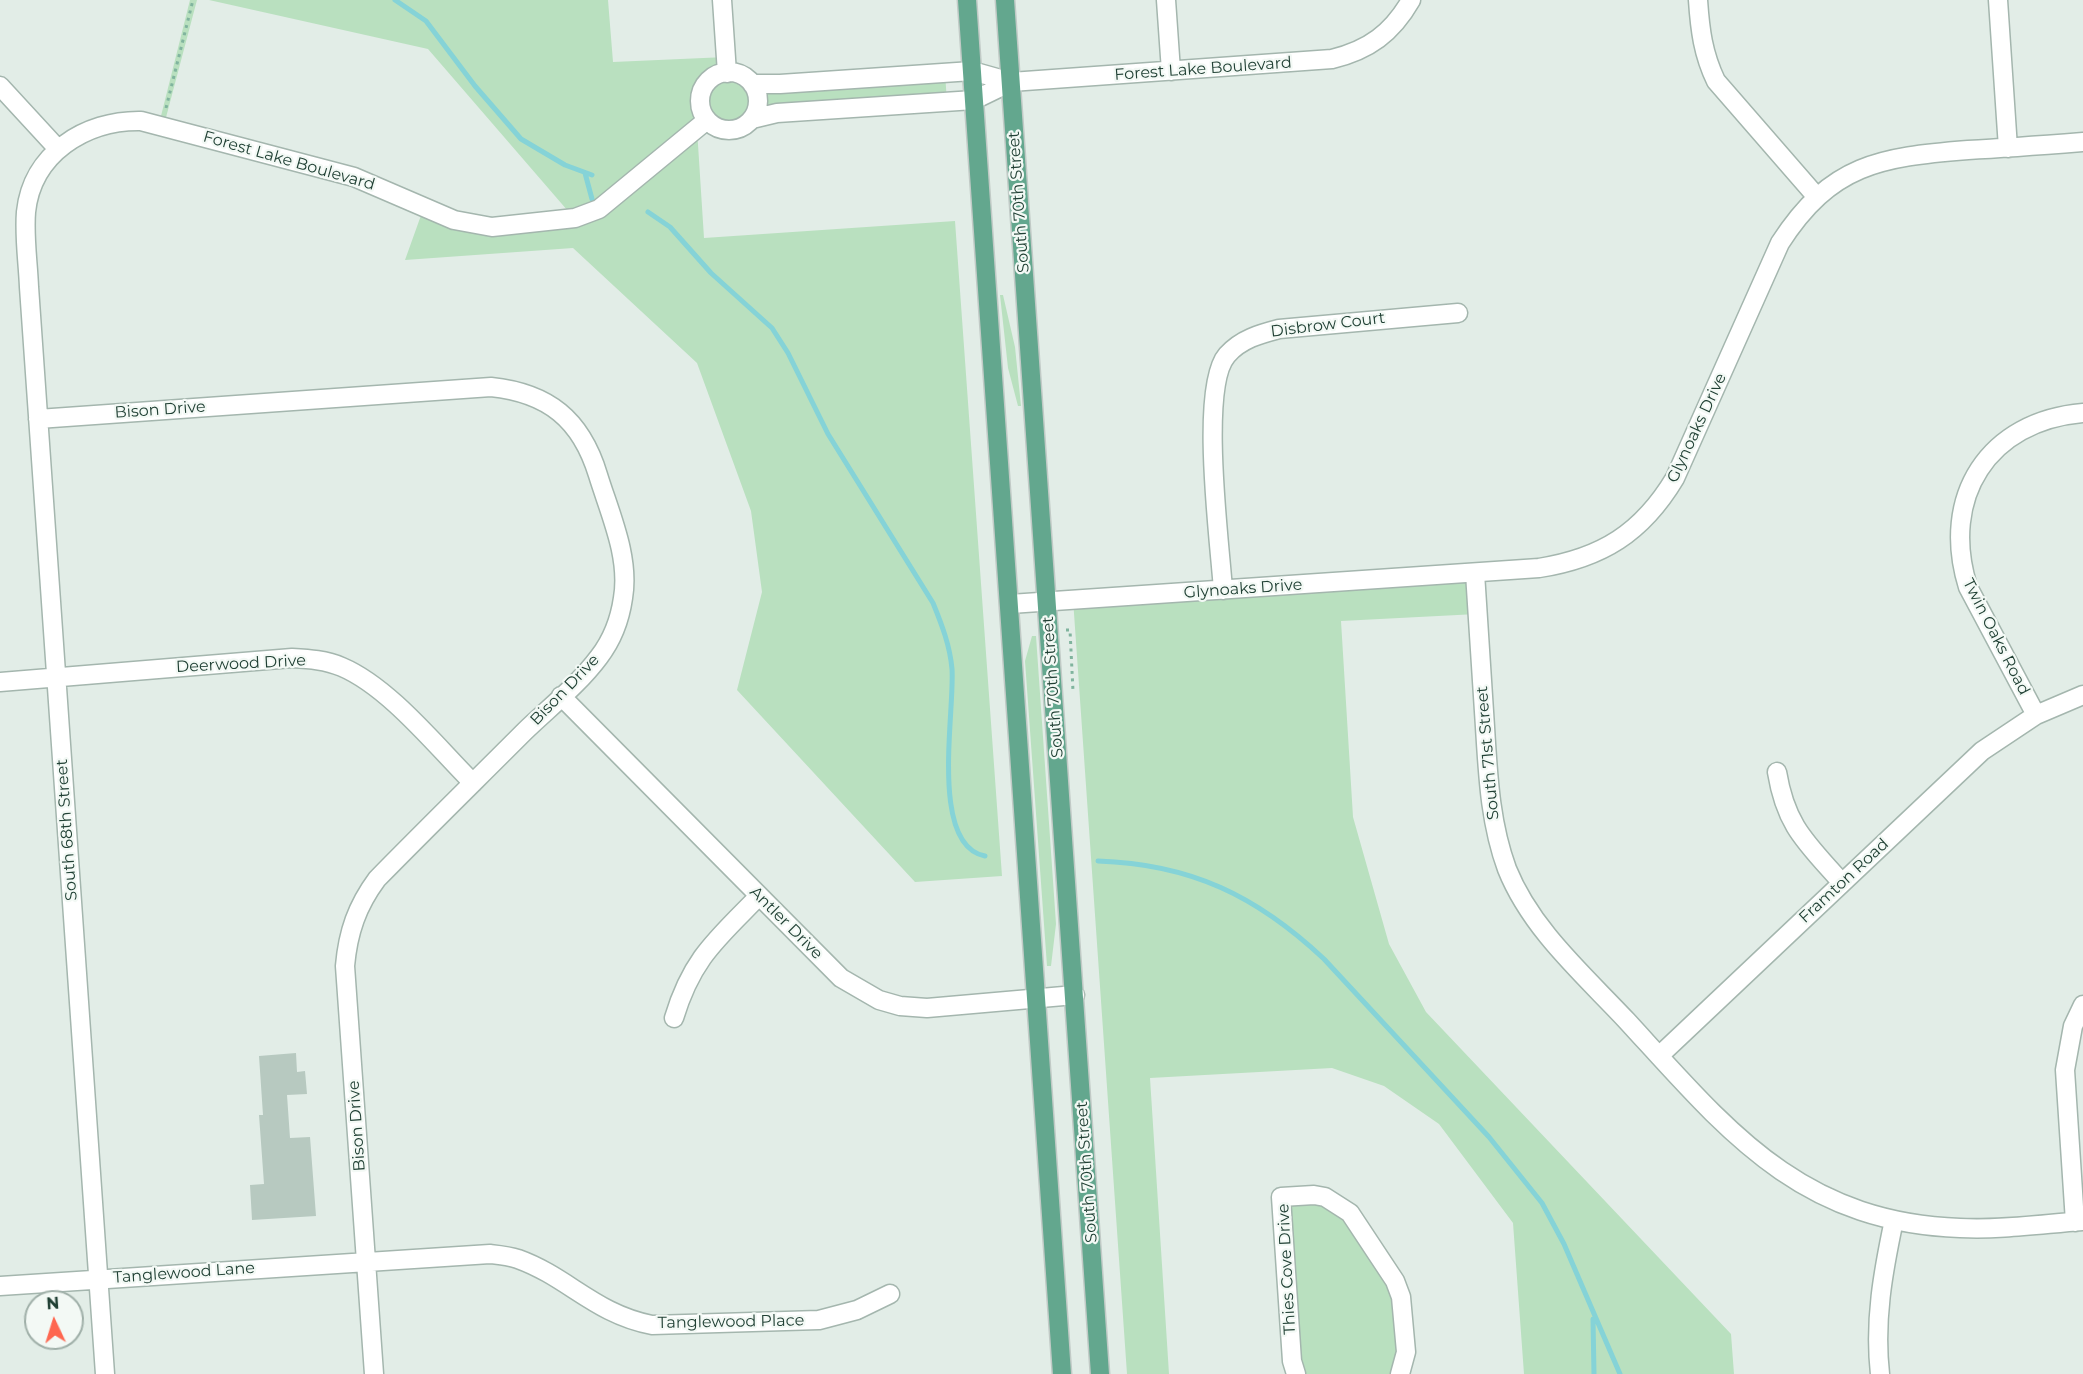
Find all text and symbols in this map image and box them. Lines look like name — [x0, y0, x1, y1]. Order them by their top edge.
street label: Forest Lake Boulevard — [1114, 53, 1292, 85]
street label: Forest Lake Boulevard — [201, 127, 377, 195]
street label: South 70th Street — [1004, 131, 1034, 273]
street label: Disbrow Court — [1270, 308, 1386, 342]
street label: Glynoaks Drive — [1663, 370, 1731, 486]
street label: Bison Drive — [114, 397, 206, 423]
street label: Glynoaks Drive — [1183, 575, 1303, 603]
street label: Twin Oaks Road — [1958, 576, 2034, 698]
street label: South 70th Street — [1038, 616, 1068, 758]
street label: Deerwood Drive — [176, 651, 306, 677]
street label: Bison Drive — [526, 651, 604, 729]
street label: South 71st Street — [1473, 685, 1503, 821]
street label: South 68th Street — [52, 759, 82, 901]
street label: Framton Road — [1795, 835, 1893, 927]
street label: Antler Drive — [746, 883, 826, 963]
street label: Bison Drive — [344, 1080, 370, 1172]
street label: South 70th Street — [1072, 1101, 1102, 1243]
street label: Thies Cove Drive — [1274, 1203, 1300, 1335]
street label: Tanglewood Lane — [112, 1258, 256, 1288]
north arrow — [24, 1290, 84, 1350]
text: N — [46, 1294, 60, 1313]
street label: Tanglewood Place — [658, 1311, 804, 1333]

